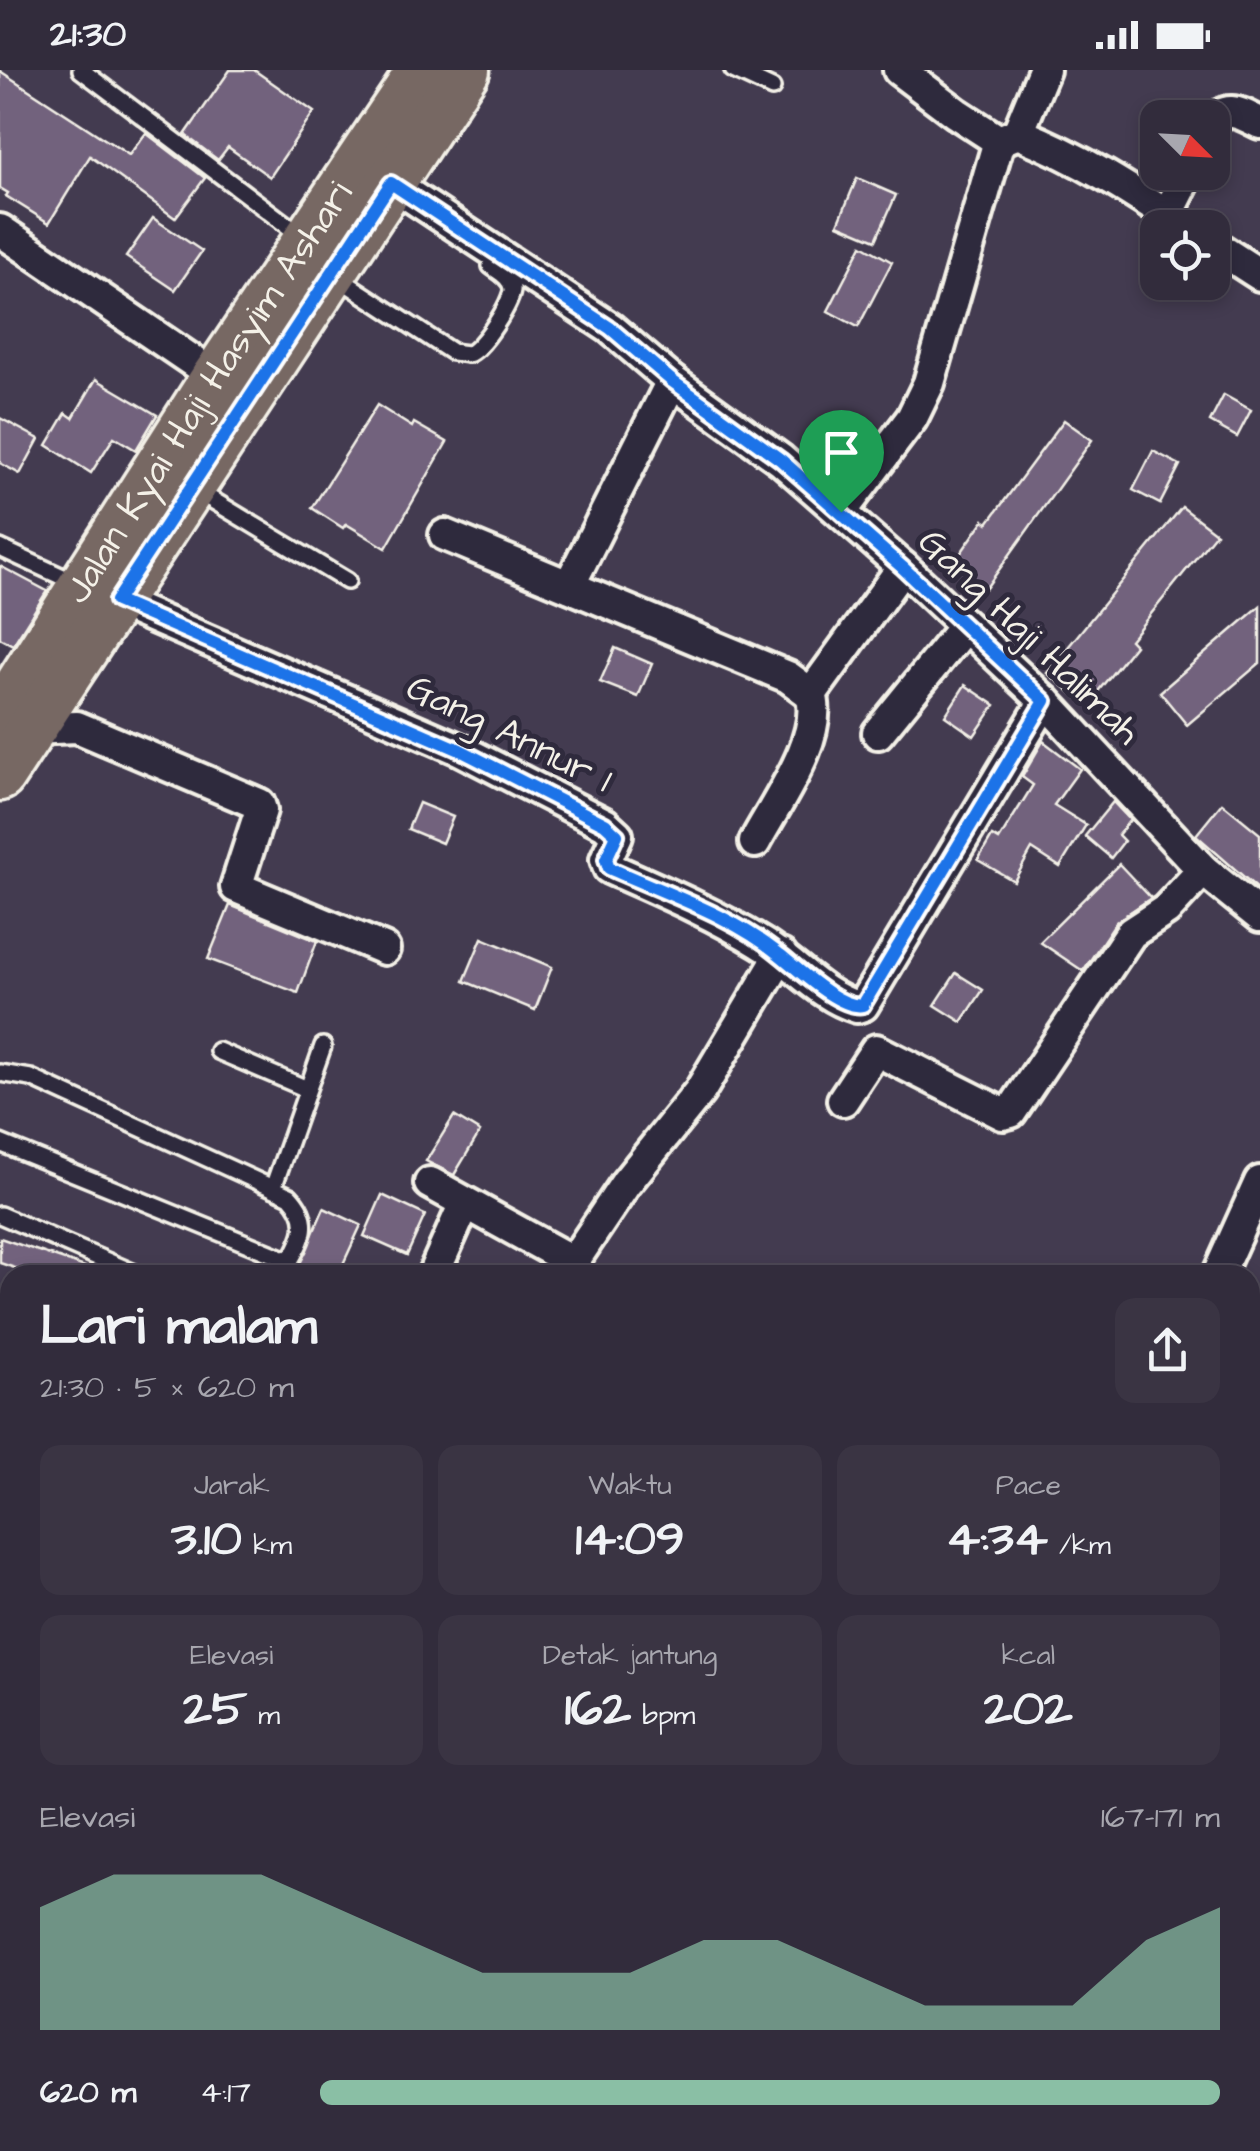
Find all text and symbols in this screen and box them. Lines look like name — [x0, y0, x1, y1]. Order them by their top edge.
text: 21:30 — [50, 9, 126, 61]
north arrow — [1140, 100, 1230, 190]
map controls — [1140, 100, 1230, 300]
street label: Jalan Kyai Haji Hasyim Ashari — [52, 171, 366, 614]
button: locate — [1140, 210, 1230, 300]
pin — [799, 410, 884, 513]
icon: arrive — [814, 425, 869, 480]
street label: Gang Haji Halimah — [906, 517, 1152, 757]
street label: Gang Annur 1 — [398, 662, 620, 806]
text: Lari malam — [40, 1289, 317, 1365]
button: share — [1115, 1298, 1220, 1403]
text: 21:30 · 5 × 620 m — [40, 1365, 294, 1410]
text: Jarak — [194, 1466, 270, 1505]
text: Waktu — [588, 1466, 672, 1505]
text: Pace — [996, 1466, 1061, 1505]
text: 3.10 — [171, 1505, 242, 1574]
text: 14:09 — [576, 1505, 684, 1574]
text: 4:34 — [946, 1505, 1048, 1574]
text: km — [242, 1526, 292, 1565]
text: /km — [1048, 1526, 1111, 1565]
text: Elevasi — [190, 1636, 273, 1675]
text: Detak jantung — [543, 1636, 717, 1675]
text: kcal — [1002, 1636, 1055, 1675]
text: 25 — [183, 1675, 247, 1744]
text: 162 — [565, 1675, 631, 1744]
text: 202 — [984, 1675, 1073, 1744]
text: m — [247, 1696, 280, 1735]
text: bpm — [631, 1696, 695, 1735]
text: Elevasi — [40, 1795, 135, 1840]
text: 167–171 m — [1101, 1795, 1220, 1840]
text: 620 m — [40, 2070, 136, 2115]
text: 4:17 — [200, 2070, 251, 2115]

